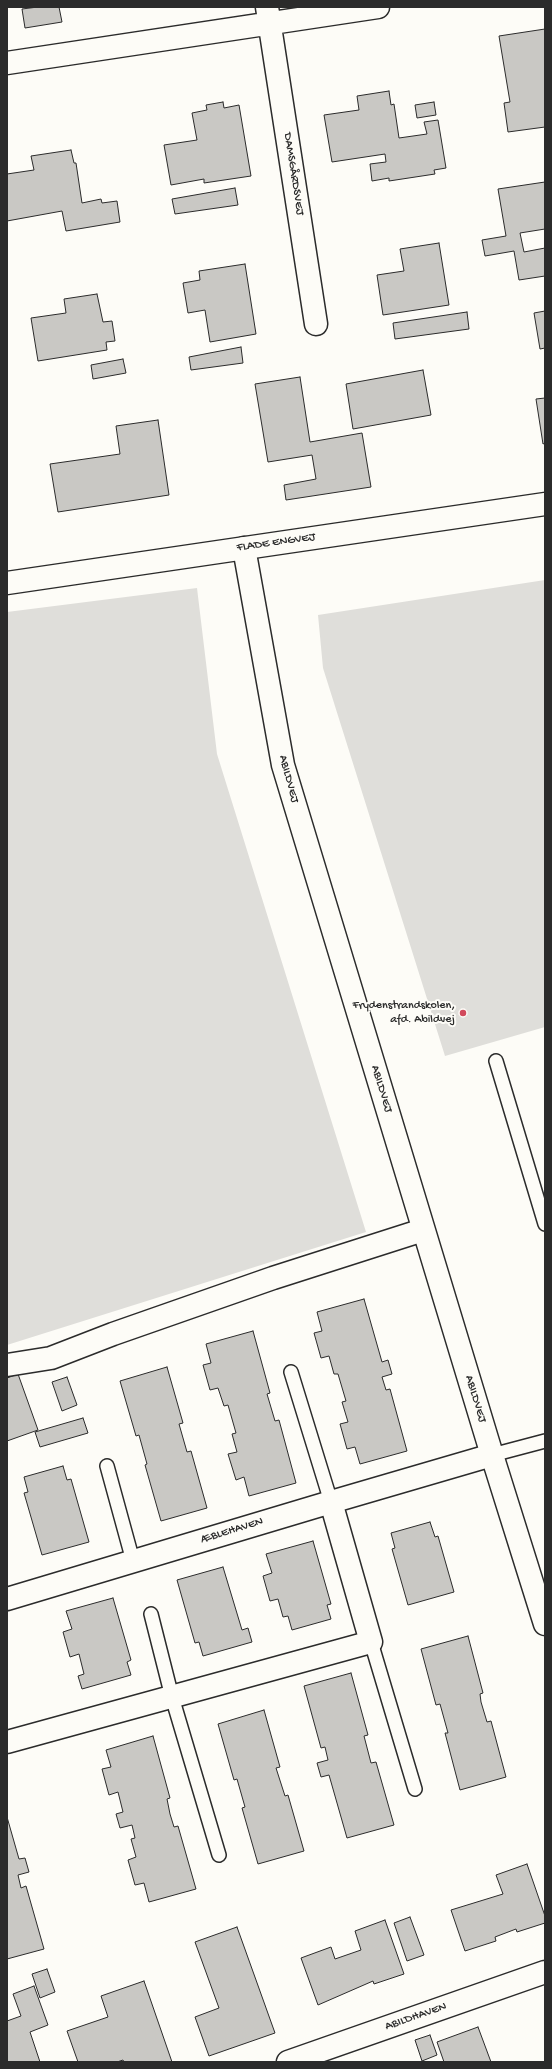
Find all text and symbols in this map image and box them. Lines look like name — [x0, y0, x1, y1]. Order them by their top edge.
street label: DAMSGÅRDSVEJ — [279, 132, 307, 216]
street label: FLADE ENGVEJ — [236, 530, 316, 556]
street label: ABILDVEJ — [275, 754, 301, 804]
place label: Frydenstrandskolen, afd. Abildvej — [353, 999, 455, 1027]
marker: Frydenstrandskolen, afd. Abildvej — [458, 1008, 468, 1018]
street label: ABILDVEJ — [367, 1064, 395, 1114]
street label: ABILDVEJ — [461, 1374, 489, 1424]
street label: ÆBLEHAVEN — [199, 1515, 265, 1547]
street label: ABILDHAVEN — [383, 2000, 449, 2034]

